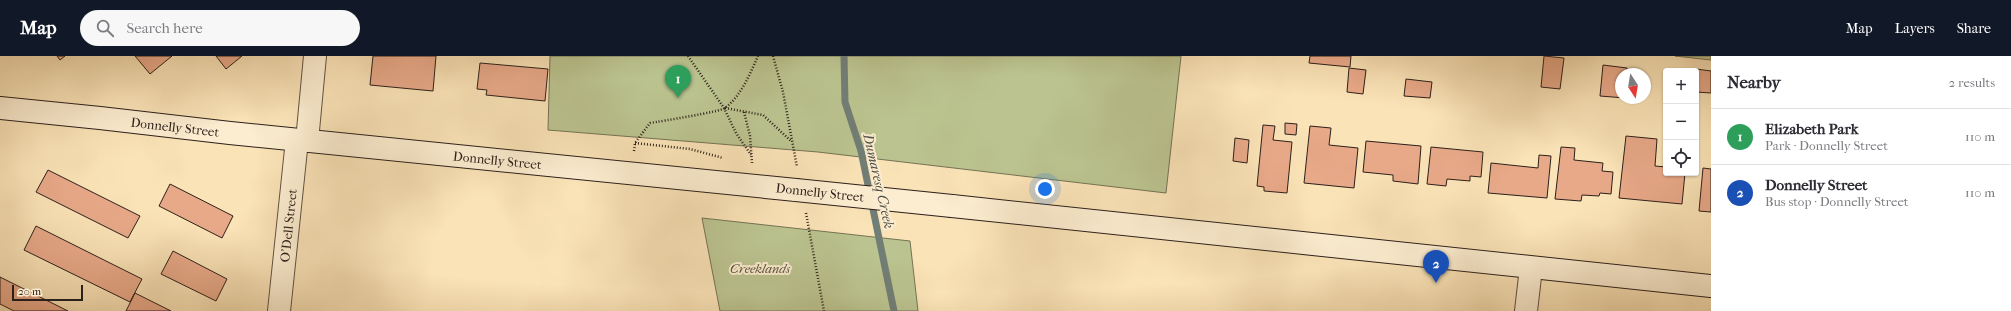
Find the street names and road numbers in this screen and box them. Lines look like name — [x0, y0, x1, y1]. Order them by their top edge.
street label: Donnelly Street — [130, 115, 220, 140]
street label: Donnelly Street — [452, 148, 543, 172]
street label: Donnelly Street — [775, 180, 865, 205]
street label: O'Dell Street — [277, 188, 300, 263]

